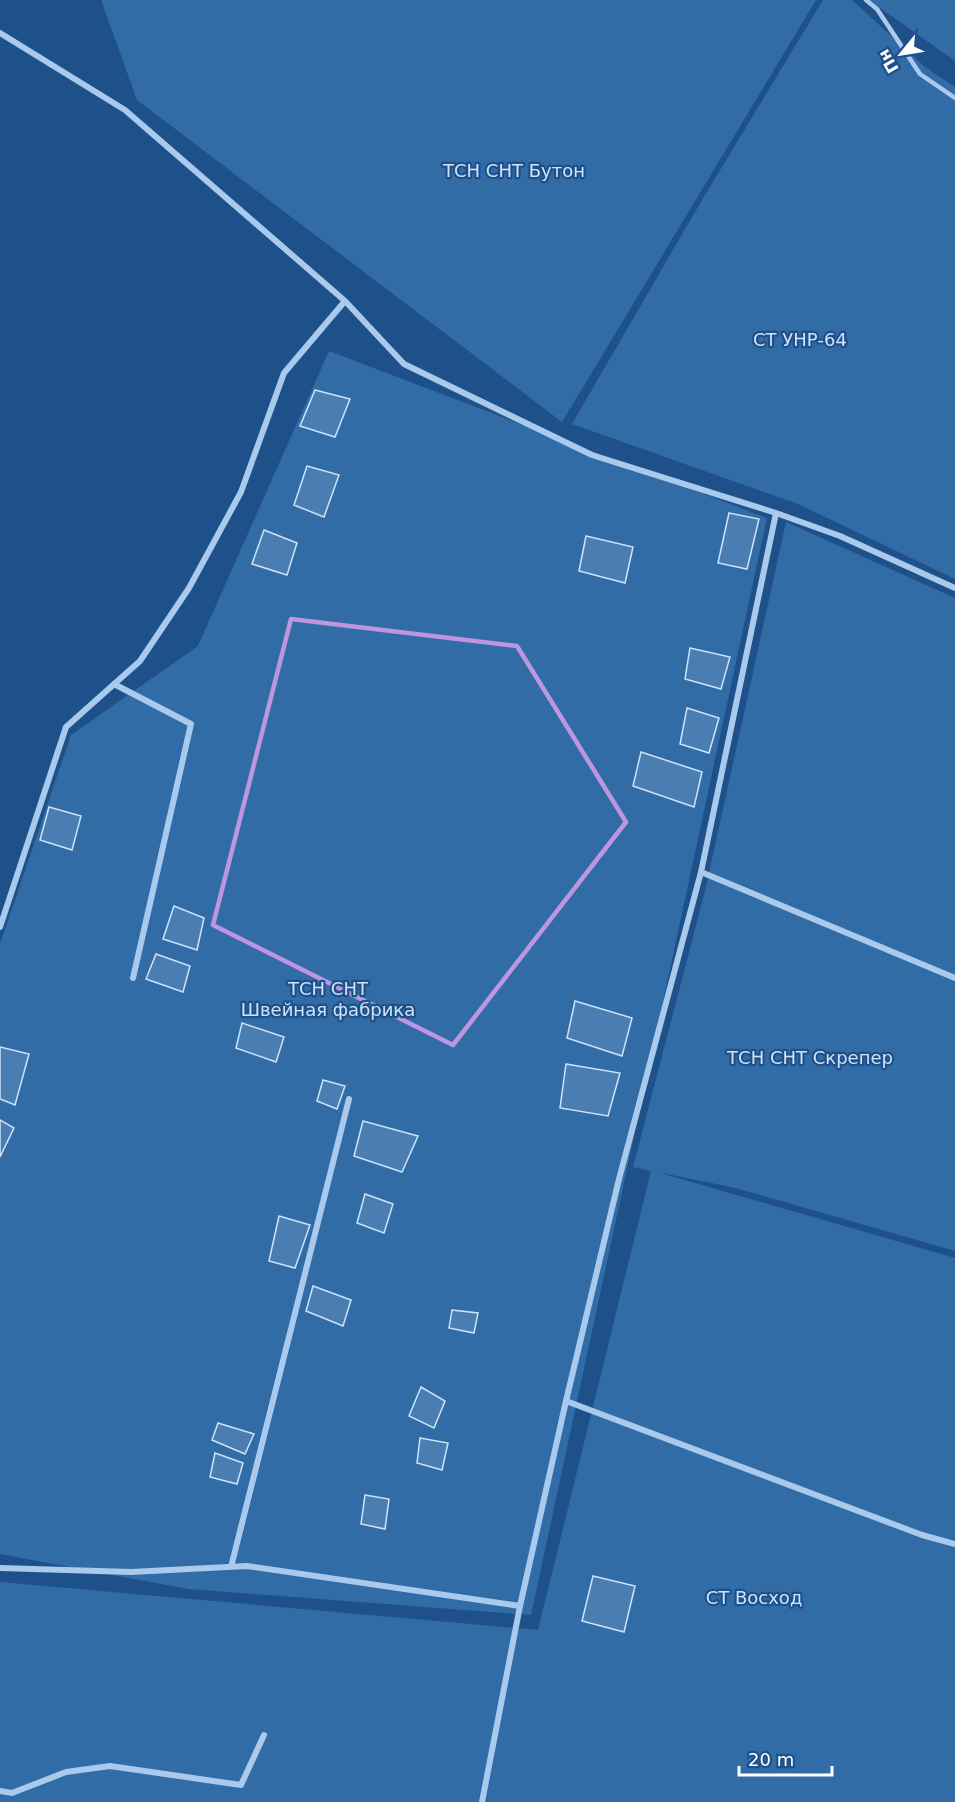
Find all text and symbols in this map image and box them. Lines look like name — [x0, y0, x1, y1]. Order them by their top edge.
north arrow — [871, 24, 931, 84]
text: Пн — [874, 46, 903, 77]
park label: ТСН СНТ Бутон — [442, 160, 585, 181]
park label: СТ УНР-64 — [753, 329, 847, 350]
park label: ТСН СНТ Швейная фабрика — [241, 978, 415, 1020]
park label: ТСН СНТ Скрепер — [726, 1047, 893, 1068]
park label: СТ Восход — [706, 1587, 802, 1608]
scale bar — [739, 1739, 832, 1777]
text: 20 m — [748, 1749, 794, 1770]

